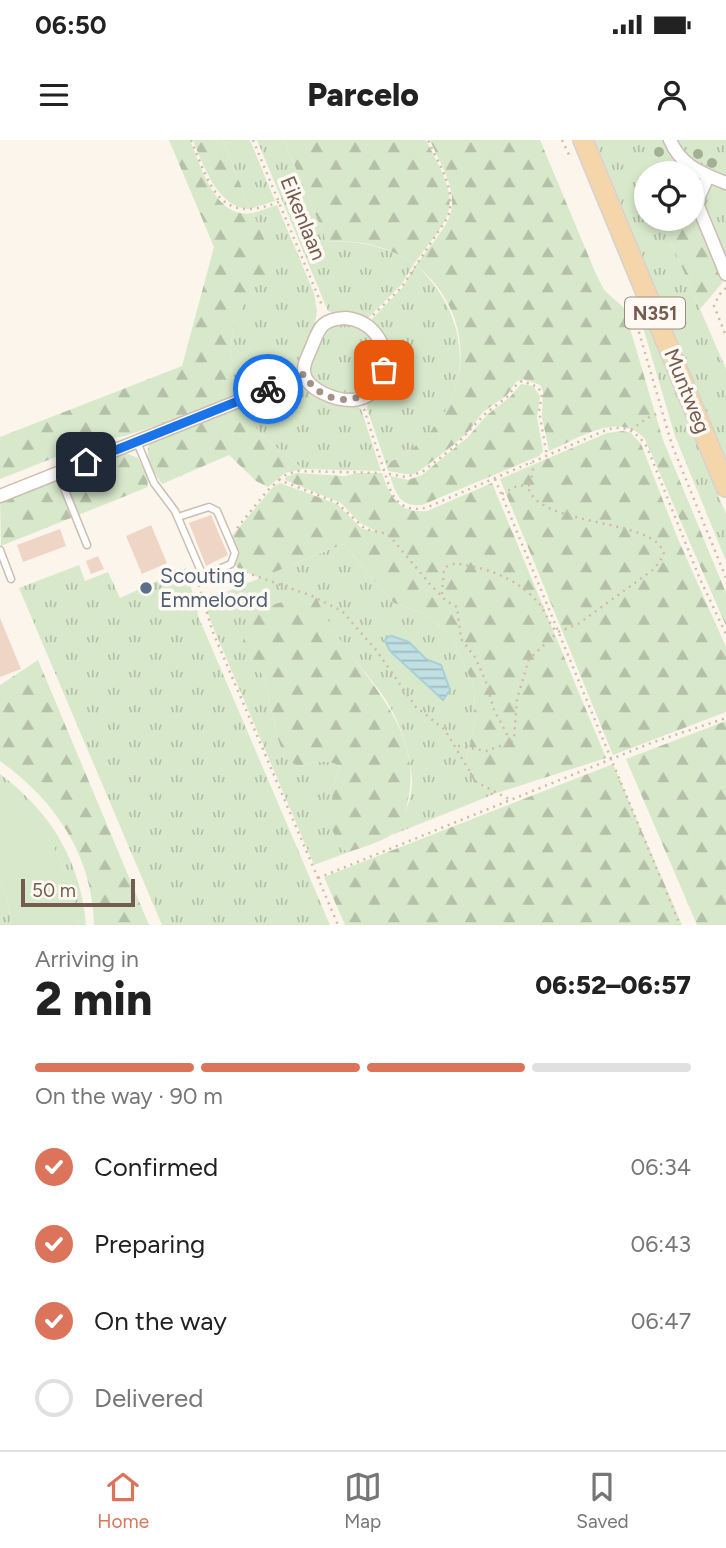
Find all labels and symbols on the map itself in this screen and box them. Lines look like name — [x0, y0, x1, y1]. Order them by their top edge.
street label: Eikenlaan — [275, 172, 332, 263]
road number: N351 — [625, 298, 685, 328]
pin — [354, 340, 414, 400]
street label: Muntweg — [659, 345, 716, 437]
courier — [233, 354, 303, 424]
pin — [56, 432, 116, 492]
place label: Scouting Emmeloord — [160, 563, 268, 612]
marker: Scouting Emmeloord — [138, 580, 154, 596]
scale bar — [21, 876, 135, 908]

